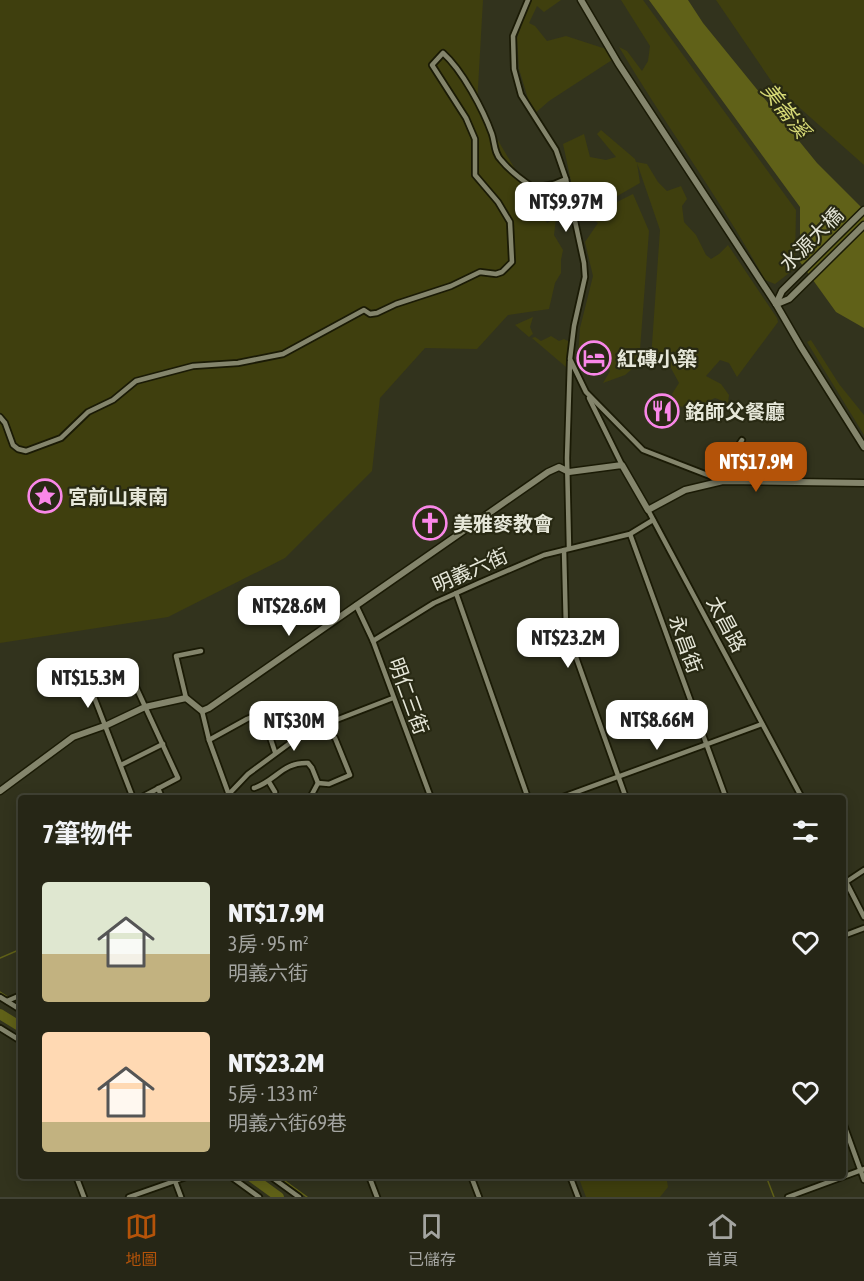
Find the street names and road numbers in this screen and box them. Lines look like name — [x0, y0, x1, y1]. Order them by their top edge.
street label: 水源大橋 — [775, 203, 847, 275]
street label: 明義六街 — [429, 543, 511, 597]
street label: 太昌路 — [703, 592, 751, 656]
street label: 永昌街 — [665, 612, 707, 676]
street label: 明仁三街 — [385, 654, 433, 738]

